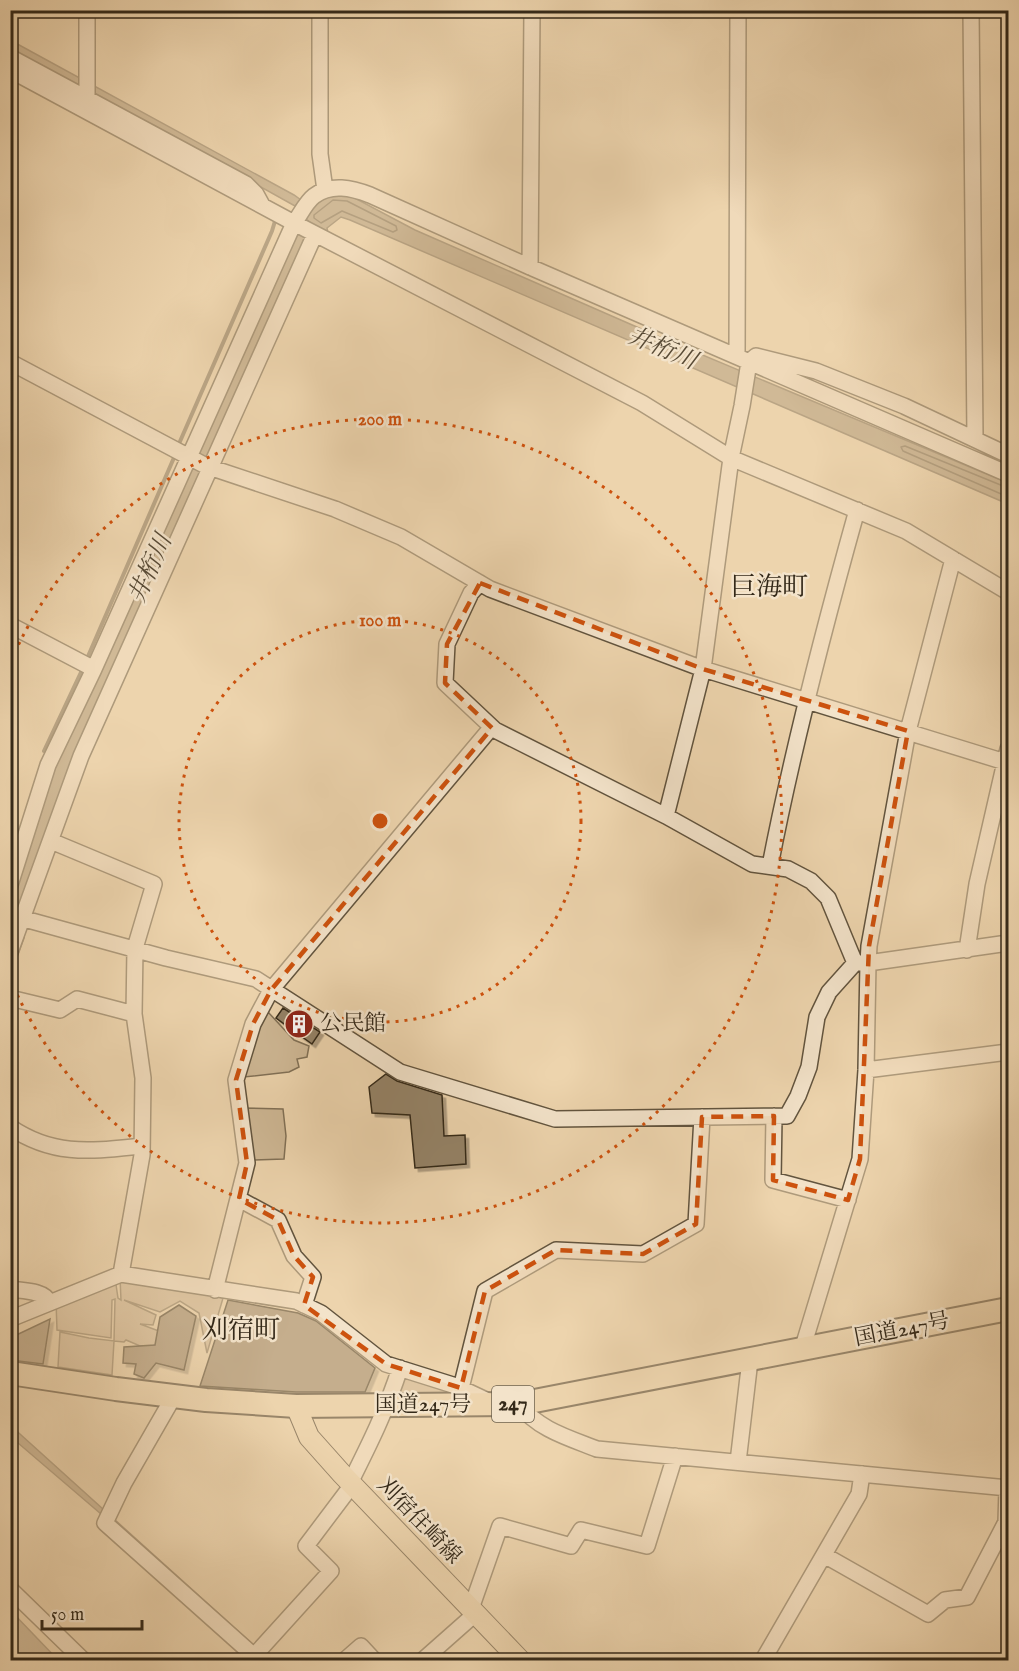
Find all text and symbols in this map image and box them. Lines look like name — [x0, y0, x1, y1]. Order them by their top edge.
water label: 井桁川 — [623, 321, 704, 379]
text: 200 m — [358, 409, 402, 432]
water label: 井桁川 — [122, 527, 181, 608]
district label: 巨海町 — [730, 571, 808, 604]
text: 100 m — [359, 610, 401, 633]
centre of rings — [370, 811, 390, 831]
building icon: 公民館 — [283, 1008, 315, 1040]
place label: 公民館 — [320, 1010, 386, 1038]
street label: 国道247号 — [852, 1307, 952, 1353]
district label: 刈宿町 — [202, 1314, 280, 1347]
road number: 247 — [492, 1386, 534, 1422]
street label: 国道247号 — [375, 1391, 471, 1419]
street label: 刈宿住崎線 — [371, 1472, 467, 1570]
scale bar — [42, 1593, 142, 1631]
text: 50 m — [51, 1604, 84, 1627]

